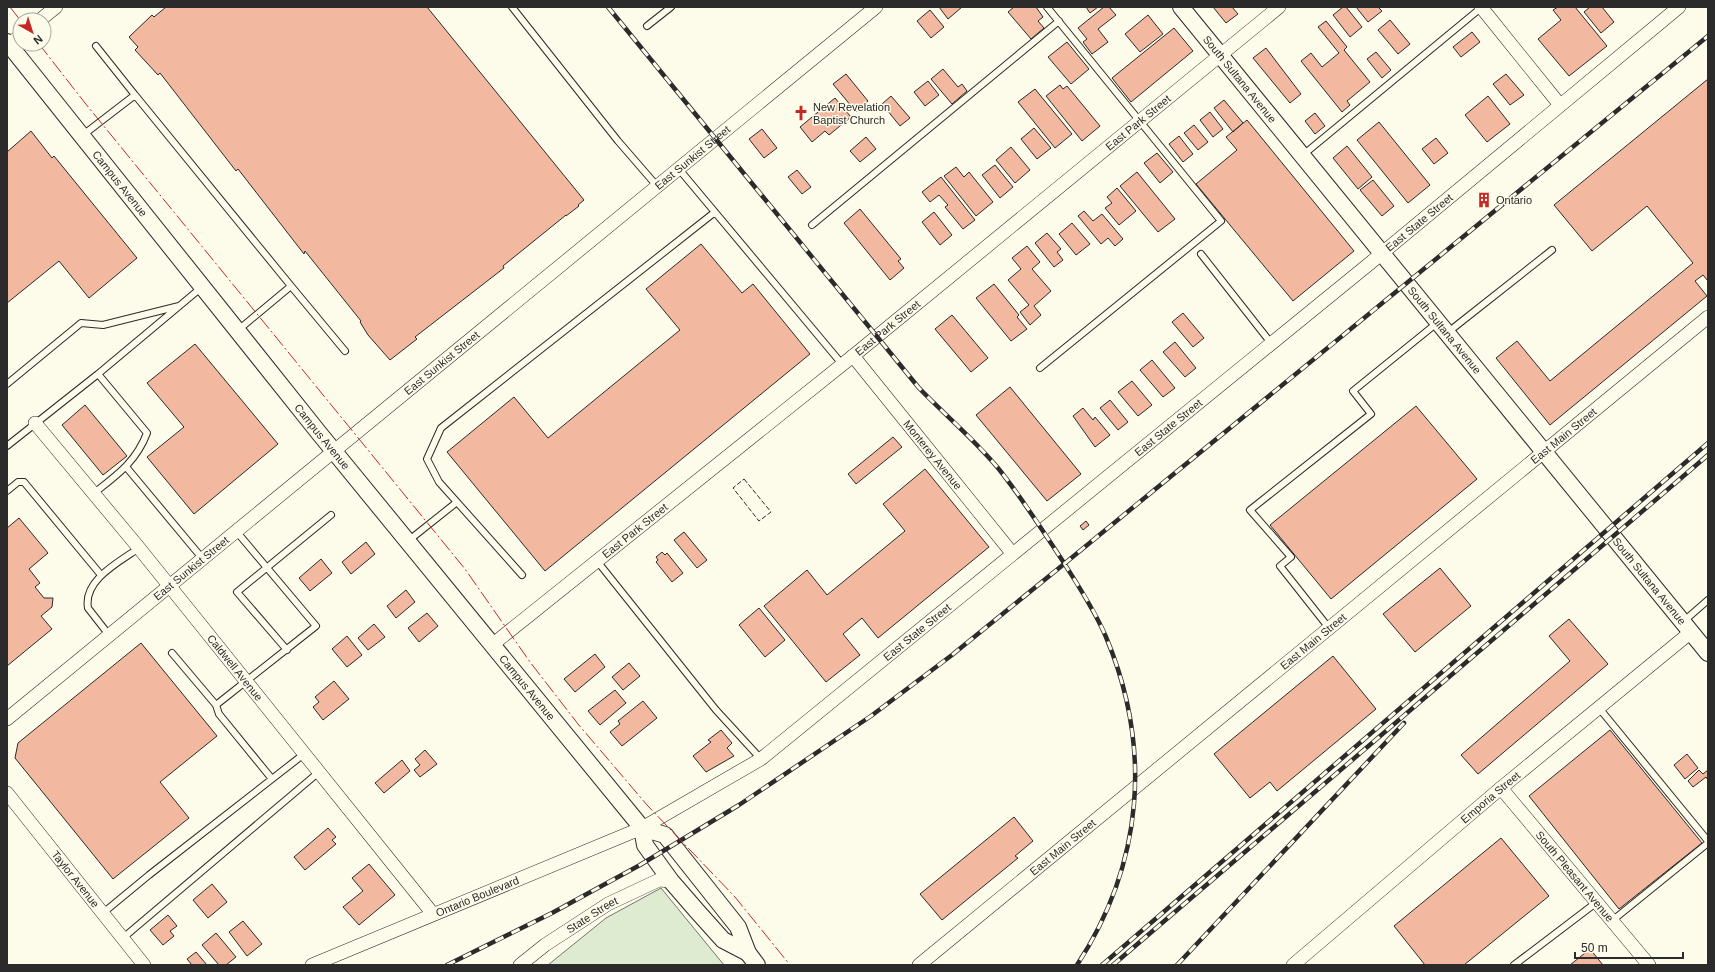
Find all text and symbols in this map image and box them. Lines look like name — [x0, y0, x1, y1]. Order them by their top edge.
north arrow — [12, 12, 52, 52]
text: N — [31, 33, 45, 47]
street label: South Sultana Avenue — [1201, 33, 1279, 125]
street label: East Park Street — [1103, 92, 1173, 152]
place label: New Revelation Baptist Church — [813, 101, 890, 126]
church icon: New Revelation Baptist Church — [792, 104, 810, 122]
street label: East Sunkist Street — [652, 123, 732, 192]
street label: Campus Avenue — [90, 148, 150, 219]
street label: East State Street — [1383, 191, 1455, 254]
building icon: Ontario — [1475, 191, 1493, 209]
place label: Ontario — [1496, 194, 1532, 206]
street label: South Sultana Avenue — [1406, 284, 1484, 376]
street label: East Park Street — [853, 298, 922, 358]
street label: East Sunkist Street — [402, 329, 482, 397]
street label: East State Street — [1132, 397, 1204, 458]
street label: Campus Avenue — [292, 401, 352, 472]
street label: East Main Street — [1528, 405, 1599, 466]
street label: Monterey Avenue — [901, 418, 964, 492]
street label: East Park Street — [600, 501, 670, 560]
street label: East Sunkist Street — [151, 534, 231, 602]
street label: South Sultana Avenue — [1610, 535, 1688, 627]
street label: East State Street — [881, 601, 953, 663]
street label: East Main Street — [1278, 611, 1348, 672]
street label: Caldwell Avenue — [205, 632, 265, 703]
street label: Campus Avenue — [497, 653, 557, 723]
street label: Emporia Street — [1458, 769, 1522, 826]
street label: East Main Street — [1027, 816, 1098, 877]
street label: South Pleasant Avenue — [1534, 829, 1616, 924]
street label: Taylor Avenue — [49, 848, 102, 910]
street label: Ontario Boulevard — [434, 874, 521, 919]
street label: State Street — [564, 894, 620, 935]
scale bar — [1575, 934, 1683, 960]
text: 50 m — [1581, 941, 1608, 955]

